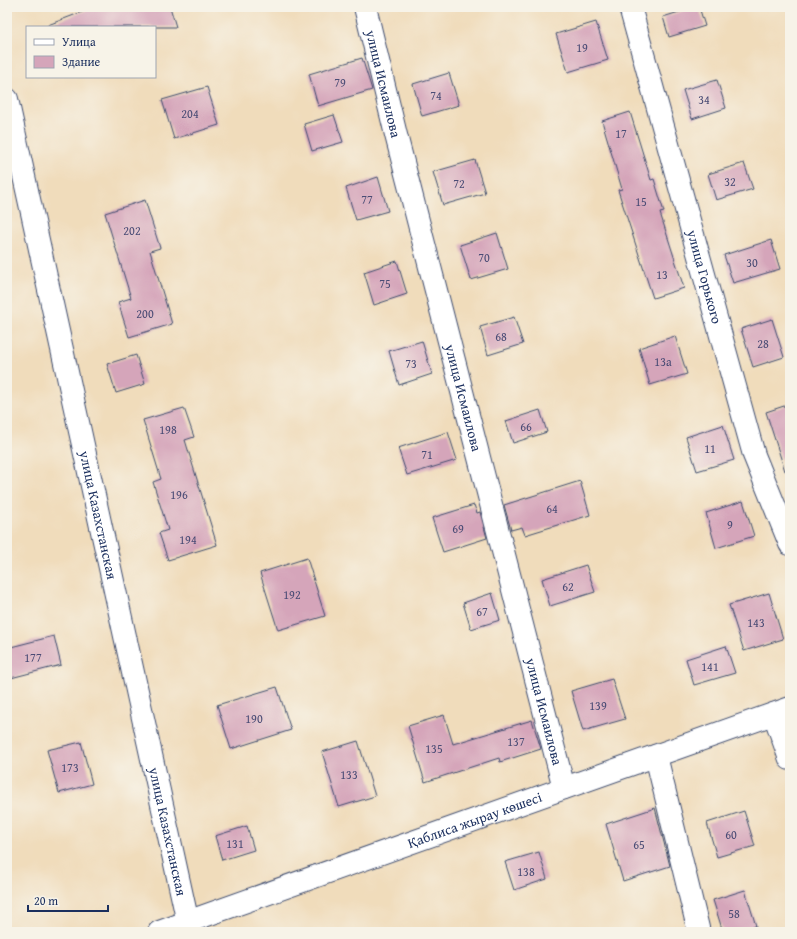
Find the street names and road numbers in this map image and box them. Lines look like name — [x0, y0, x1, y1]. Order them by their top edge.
street label: улица Исмаилова — [361, 27, 406, 140]
street label: улица Горького — [682, 227, 727, 326]
street label: улица Исмаилова — [440, 341, 487, 454]
street label: улица Казахстанская — [74, 448, 122, 581]
street label: улица Исмаилова — [521, 655, 568, 768]
street label: улица Казахстанская — [144, 764, 192, 898]
street label: Қаблиса жырау көшесі — [405, 787, 545, 853]

